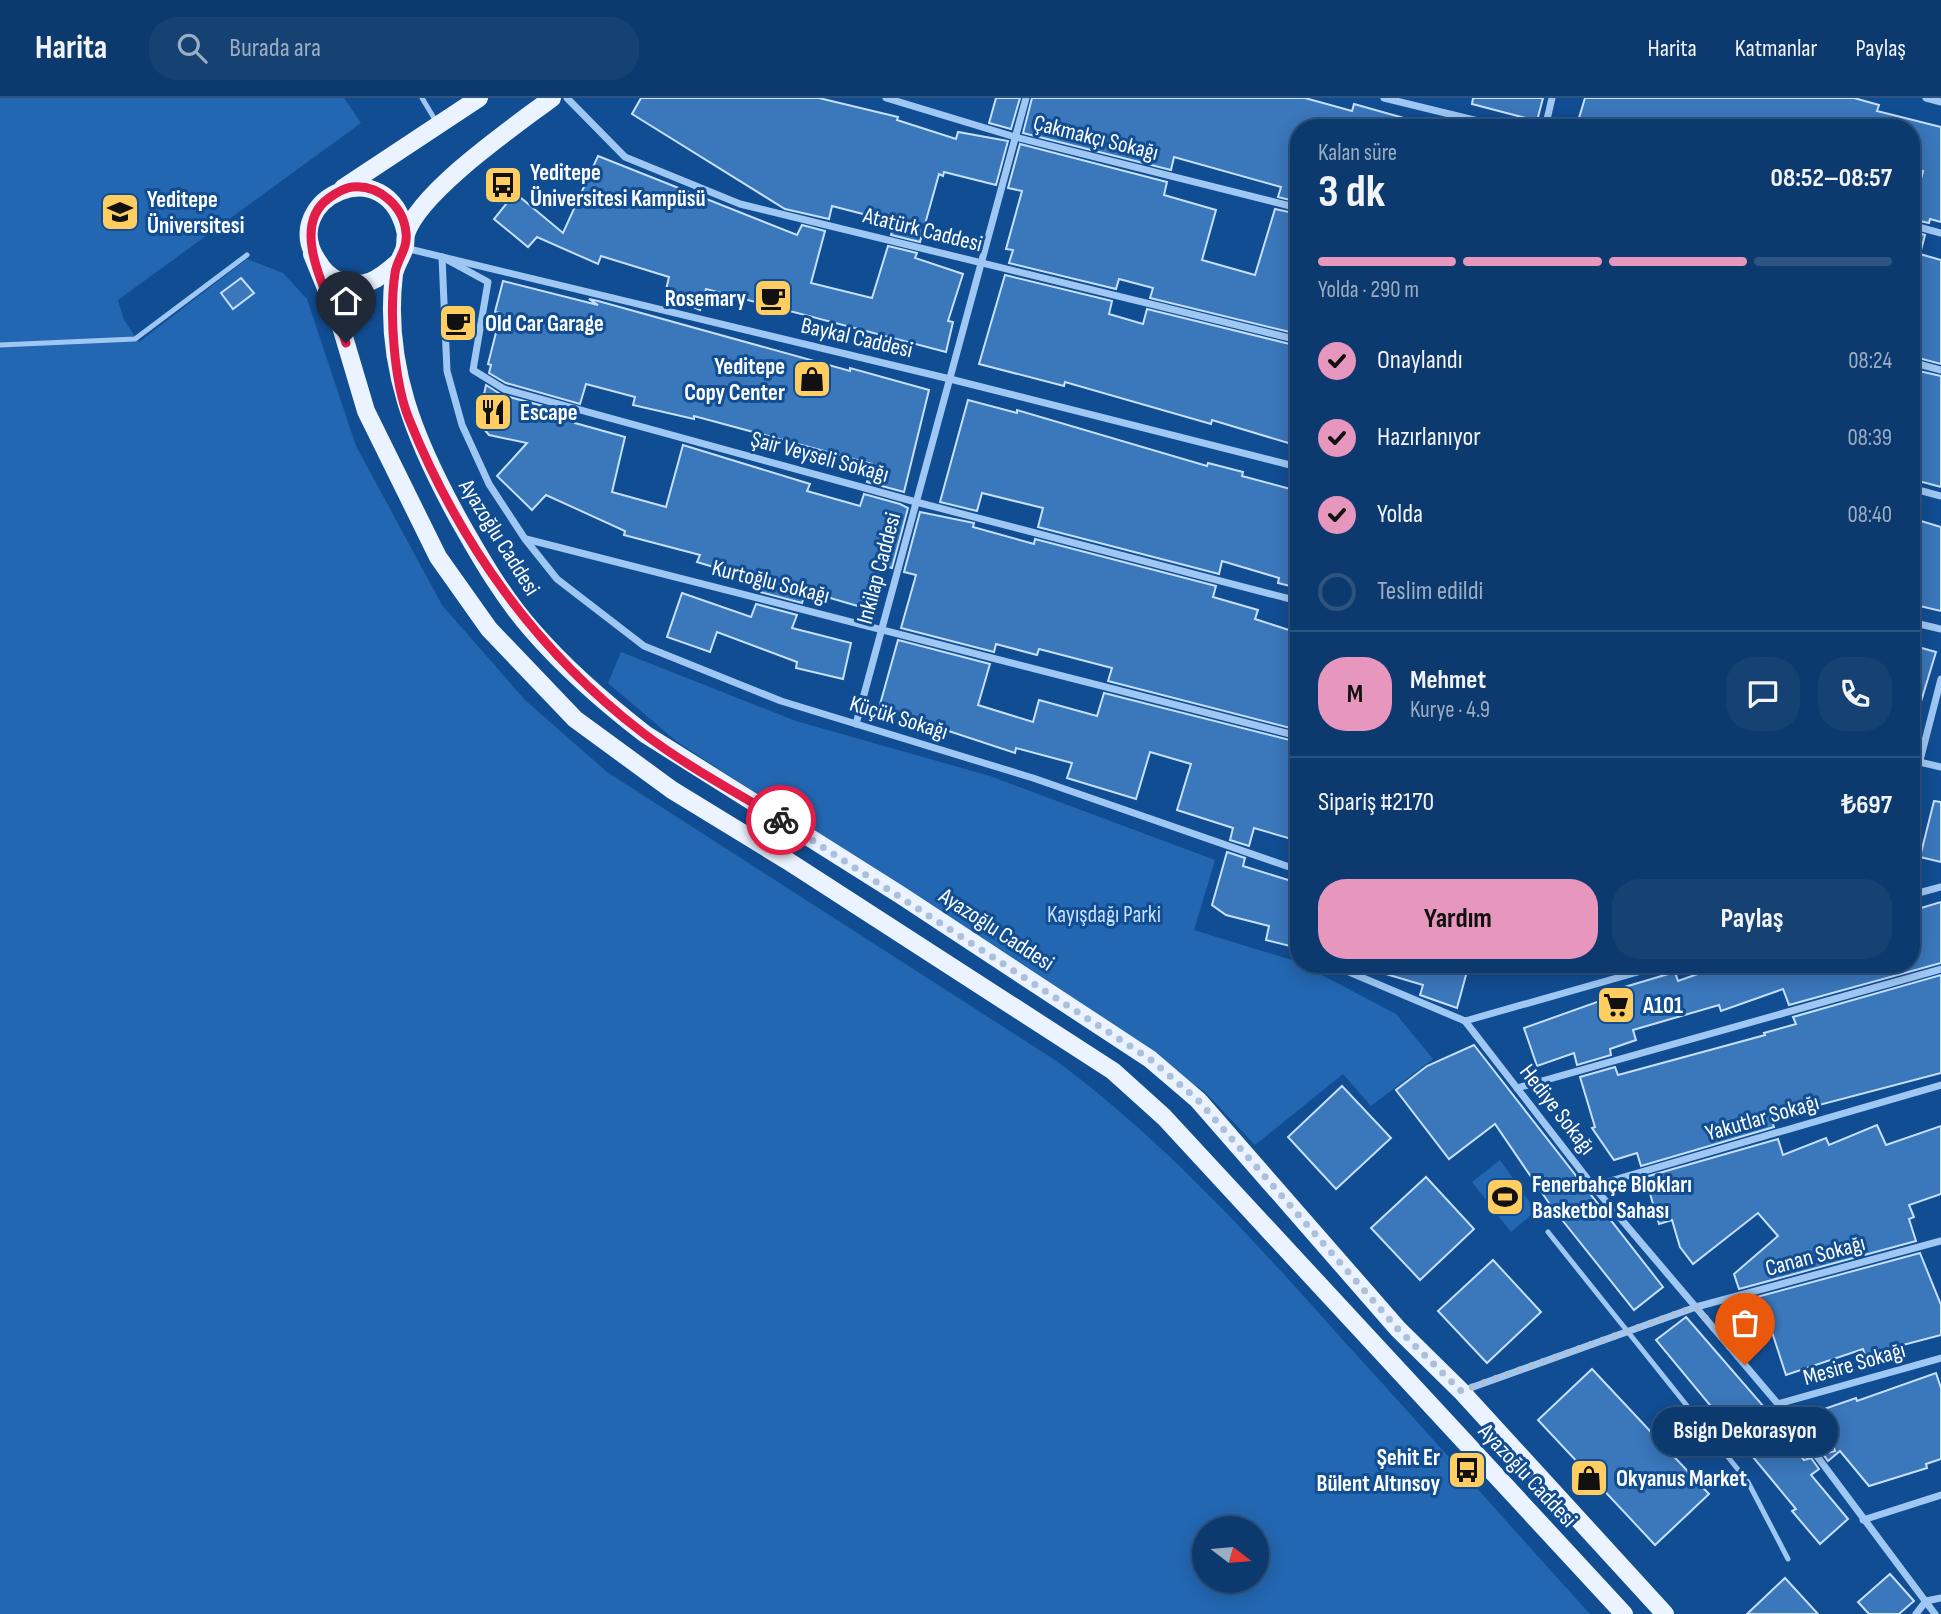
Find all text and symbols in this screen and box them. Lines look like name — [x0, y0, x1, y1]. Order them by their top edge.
search box — [149, 17, 639, 80]
text: Harita — [35, 28, 107, 68]
icon: search — [173, 29, 211, 67]
text: Burada ara — [229, 33, 321, 64]
text: Harita — [1647, 34, 1697, 63]
text: Katmanlar — [1735, 34, 1818, 63]
text: Paylaş — [1856, 34, 1906, 63]
street label: Çakmakçı Sokağı — [1030, 109, 1161, 167]
text: Kalan süre — [1318, 139, 1397, 167]
place label: Yeditepe Üniversitesi Kampüsü — [530, 159, 706, 213]
text: 08:52–08:57 — [1771, 163, 1892, 194]
bus stop icon: Yeditepe Üniversitesi Kampüsü — [482, 164, 524, 206]
text: 3 dk — [1318, 165, 1385, 220]
place label: Yeditepe Üniversitesi — [147, 186, 244, 240]
school or university icon: Yeditepe Üniversitesi — [99, 191, 141, 233]
street label: Atatürk Caddesi — [859, 201, 985, 258]
pin — [316, 271, 376, 343]
text: Yolda · 290 m — [1318, 276, 1419, 304]
cafe icon: Rosemary — [752, 277, 794, 319]
icon: home — [327, 282, 365, 320]
place label: Rosemary — [665, 285, 746, 313]
cafe icon: Old Car Garage — [437, 302, 479, 344]
place label: Old Car Garage — [485, 310, 604, 338]
street label: Baykal Caddesi — [798, 312, 915, 364]
icon: check — [1318, 342, 1356, 380]
text: Onaylandı — [1377, 345, 1462, 376]
text: 08:24 — [1848, 347, 1892, 375]
place label: Yeditepe Copy Center — [684, 353, 785, 407]
shop icon: Yeditepe Copy Center — [791, 358, 833, 400]
restaurant icon: Escape — [472, 391, 514, 433]
place label: Escape — [520, 399, 578, 427]
icon: check — [1318, 419, 1356, 457]
text: Hazırlanıyor — [1377, 422, 1481, 453]
text: 08:39 — [1847, 424, 1892, 452]
street label: Şair Veyseli Sokağı — [748, 425, 892, 489]
street label: Ayazoğlu Caddesi — [452, 473, 546, 601]
icon: check — [1318, 496, 1356, 534]
text: Yolda — [1377, 499, 1423, 530]
text: 08:40 — [1847, 501, 1892, 529]
street label: Inkilap Caddesi — [851, 509, 907, 627]
street label: Kurtoğlu Sokağı — [709, 554, 832, 610]
text: Teslim edildi — [1377, 576, 1483, 607]
button: chat — [1726, 657, 1800, 731]
button: phone — [1818, 657, 1892, 731]
text: Mehmet — [1410, 665, 1486, 696]
text: M — [1347, 679, 1363, 710]
street label: Küçük Sokağı — [846, 690, 951, 746]
text: Kurye · 4.9 — [1410, 696, 1490, 724]
courier — [746, 785, 816, 855]
text: Sipariş #2170 — [1318, 787, 1434, 818]
text: ₺697 — [1841, 790, 1892, 821]
icon: bike — [762, 801, 800, 839]
button: Yardım — [1318, 879, 1598, 959]
button: Paylaş — [1612, 879, 1892, 959]
street label: Ayazoğlu Caddesi — [933, 882, 1059, 977]
park label: Kayışdağı Parki — [1047, 901, 1161, 929]
supermarket icon: A101 — [1595, 984, 1637, 1026]
place label: A101 — [1642, 992, 1683, 1020]
street label: Hediye Sokağı — [1513, 1059, 1601, 1160]
street label: Yakutlar Sokağı — [1702, 1088, 1822, 1148]
place label: Fenerbahçe Blokları Basketbol Sahası — [1532, 1171, 1692, 1225]
sports icon: Fenerbahçe Blokları Basketbol Sahası — [1484, 1176, 1526, 1218]
street label: Canan Sokağı — [1762, 1229, 1868, 1283]
pin — [1715, 1293, 1775, 1365]
icon: bag — [1726, 1304, 1764, 1342]
street label: Mesire Sokağı — [1800, 1336, 1909, 1392]
callout: Bsign Dekorasyon — [1652, 1407, 1838, 1456]
street label: Ayazoğlu Caddesi — [1471, 1417, 1582, 1533]
text: Bsign Dekorasyon — [1673, 1417, 1817, 1445]
place label: Şehit Er Bülent Altınsoy — [1316, 1444, 1440, 1498]
bus stop icon: Şehit Er Bülent Altınsoy — [1446, 1449, 1488, 1491]
shop icon: Okyanus Market — [1568, 1457, 1610, 1499]
place label: Okyanus Market — [1616, 1465, 1747, 1493]
north arrow — [1192, 1516, 1269, 1592]
map controls — [1192, 1516, 1269, 1593]

